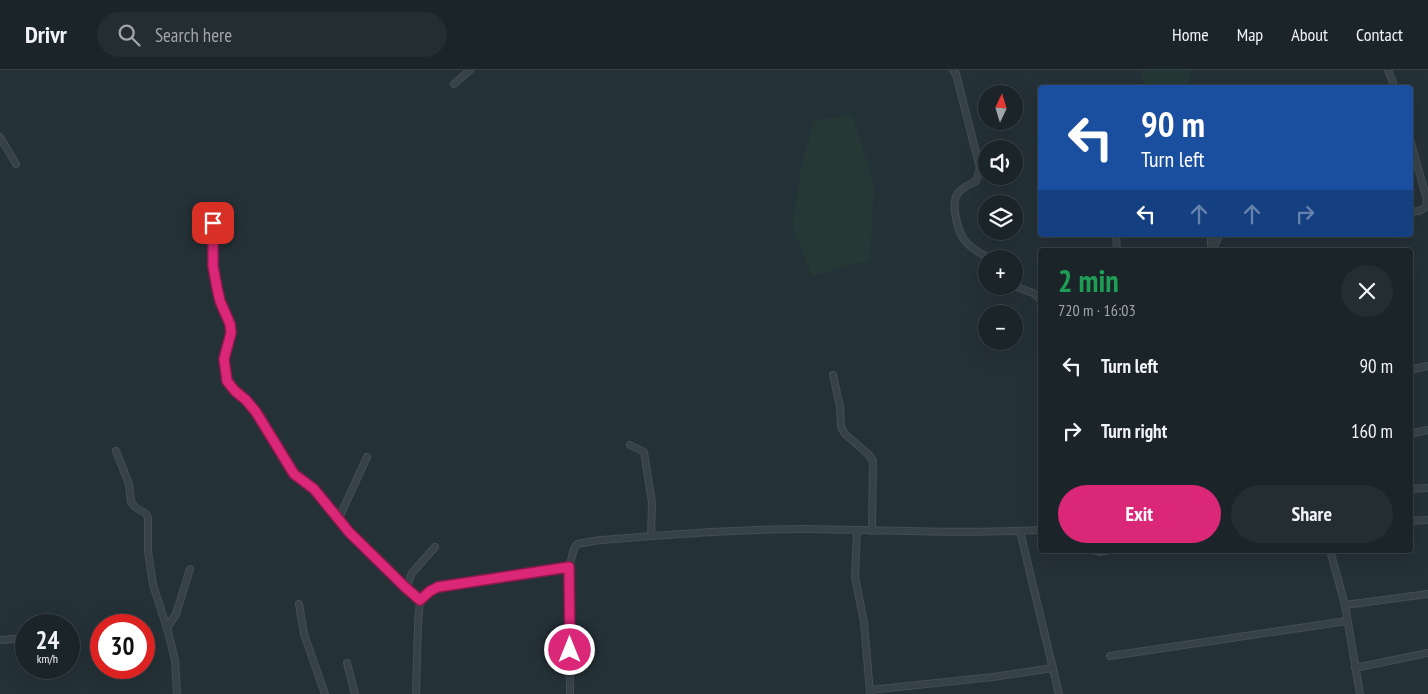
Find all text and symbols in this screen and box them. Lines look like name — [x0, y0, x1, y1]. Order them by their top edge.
search box — [97, 12, 447, 57]
text: Drivr — [25, 19, 67, 50]
icon: search — [115, 21, 143, 49]
text: Search here — [155, 23, 232, 47]
text: Home — [1172, 23, 1209, 46]
text: Map — [1237, 23, 1263, 46]
text: About — [1291, 23, 1328, 46]
text: Contact — [1356, 23, 1403, 46]
north arrow — [978, 85, 1022, 130]
map controls — [978, 85, 1023, 350]
text: 90 m — [1141, 101, 1205, 147]
icon: left — [1058, 105, 1123, 170]
button: sound — [978, 140, 1023, 185]
text: Turn left — [1141, 145, 1205, 173]
button: layers — [978, 195, 1023, 240]
icon: left — [1132, 200, 1160, 228]
icon: ahead — [1185, 200, 1213, 228]
icon: ahead — [1238, 200, 1266, 228]
icon: right — [1291, 200, 1319, 228]
pin — [192, 202, 234, 244]
icon: arrive — [199, 209, 227, 237]
button: + — [978, 250, 1023, 295]
text: 2 min — [1058, 261, 1119, 300]
button: close — [1341, 265, 1393, 317]
text: 720 m · 16:03 — [1058, 300, 1136, 320]
button: − — [978, 305, 1023, 350]
icon: left — [1058, 352, 1086, 380]
text: Turn left — [1101, 354, 1158, 378]
text: 90 m — [1360, 354, 1393, 378]
icon: right — [1058, 417, 1086, 445]
text: Turn right — [1101, 419, 1167, 443]
text: 160 m — [1351, 419, 1393, 443]
button: Exit — [1058, 485, 1221, 543]
button: Share — [1231, 485, 1393, 543]
speed limit sign: 30 — [90, 614, 155, 679]
position arrow — [543, 623, 595, 675]
text: 24 — [36, 624, 59, 656]
text: km/h — [37, 651, 58, 666]

